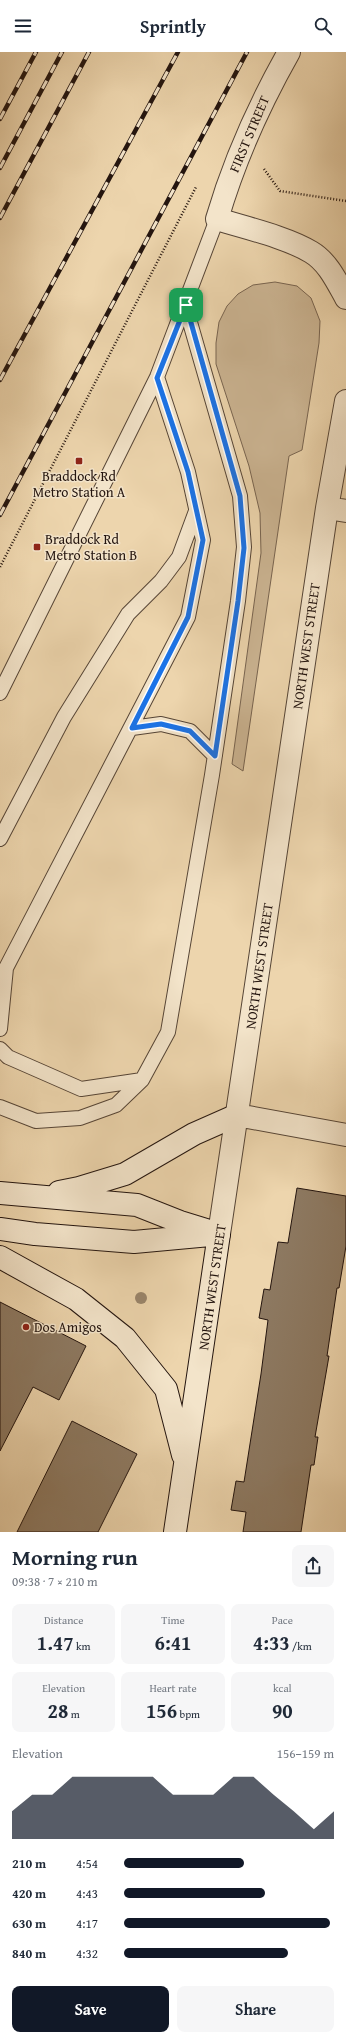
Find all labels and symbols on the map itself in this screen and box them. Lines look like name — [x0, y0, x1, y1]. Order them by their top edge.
street label: FIRST STREET — [224, 92, 274, 176]
pin — [169, 288, 203, 322]
marker: Braddock Rd Metro Station A — [74, 456, 84, 466]
place label: Braddock Rd Metro Station A — [33, 466, 126, 502]
place label: Braddock Rd Metro Station B — [45, 529, 137, 565]
marker: Braddock Rd Metro Station B — [32, 542, 42, 552]
street label: NORTH WEST STREET — [287, 581, 325, 710]
street label: NORTH WEST STREET — [240, 901, 278, 1030]
street label: NORTH WEST STREET — [193, 1222, 231, 1351]
place label: Dos Amigos — [34, 1317, 102, 1337]
marker: Dos Amigos — [21, 1322, 31, 1332]

